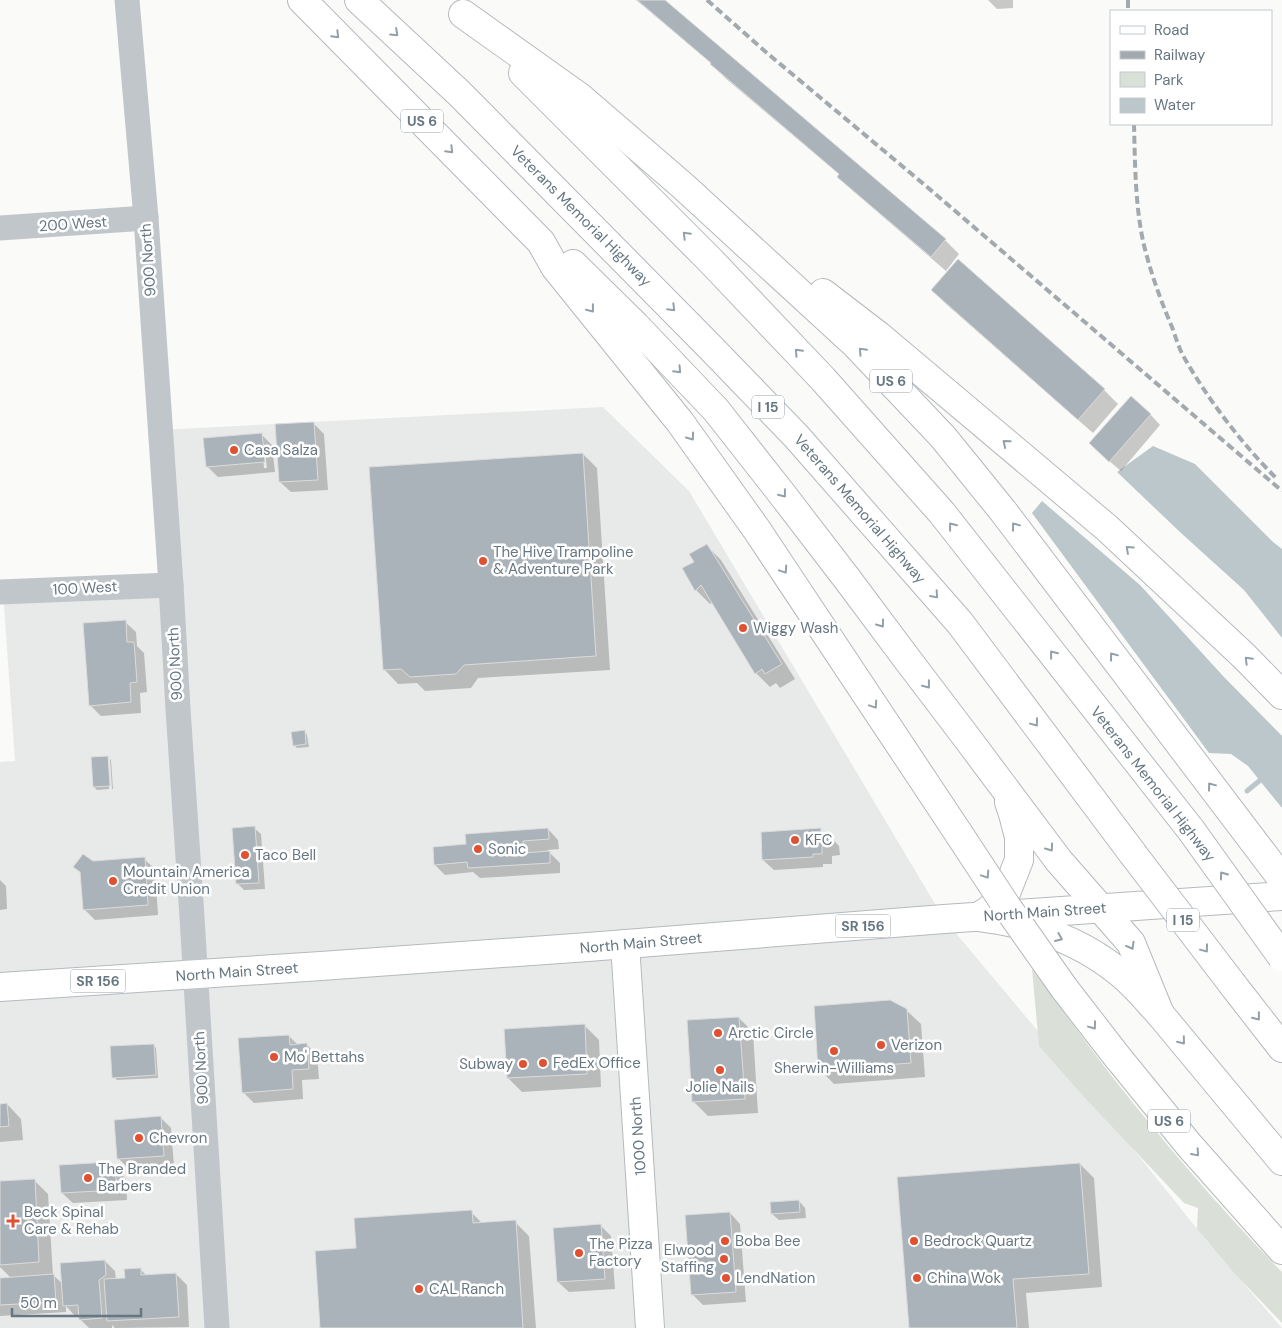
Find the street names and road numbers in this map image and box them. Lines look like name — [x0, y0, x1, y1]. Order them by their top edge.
road number: US 6 — [401, 110, 443, 132]
street label: Veterans Memorial Highway — [506, 141, 656, 291]
street label: 200 West — [38, 212, 108, 236]
street label: 900 North — [135, 223, 161, 297]
road number: US 6 — [870, 370, 912, 392]
road number: I 15 — [752, 396, 784, 418]
street label: Veterans Memorial Highway — [790, 430, 931, 588]
street label: 100 West — [52, 576, 118, 600]
street label: 900 North — [163, 627, 187, 701]
street label: Veterans Memorial Highway — [1086, 702, 1220, 866]
street label: North Main Street — [983, 898, 1107, 926]
road number: I 15 — [1167, 908, 1199, 932]
road number: SR 156 — [836, 914, 890, 938]
street label: North Main Street — [579, 928, 703, 958]
street label: North Main Street — [175, 958, 299, 986]
road number: SR 156 — [70, 969, 126, 992]
street label: 900 North — [189, 1031, 213, 1105]
street label: 1000 North — [625, 1096, 651, 1176]
road number: US 6 — [1148, 1110, 1190, 1132]

